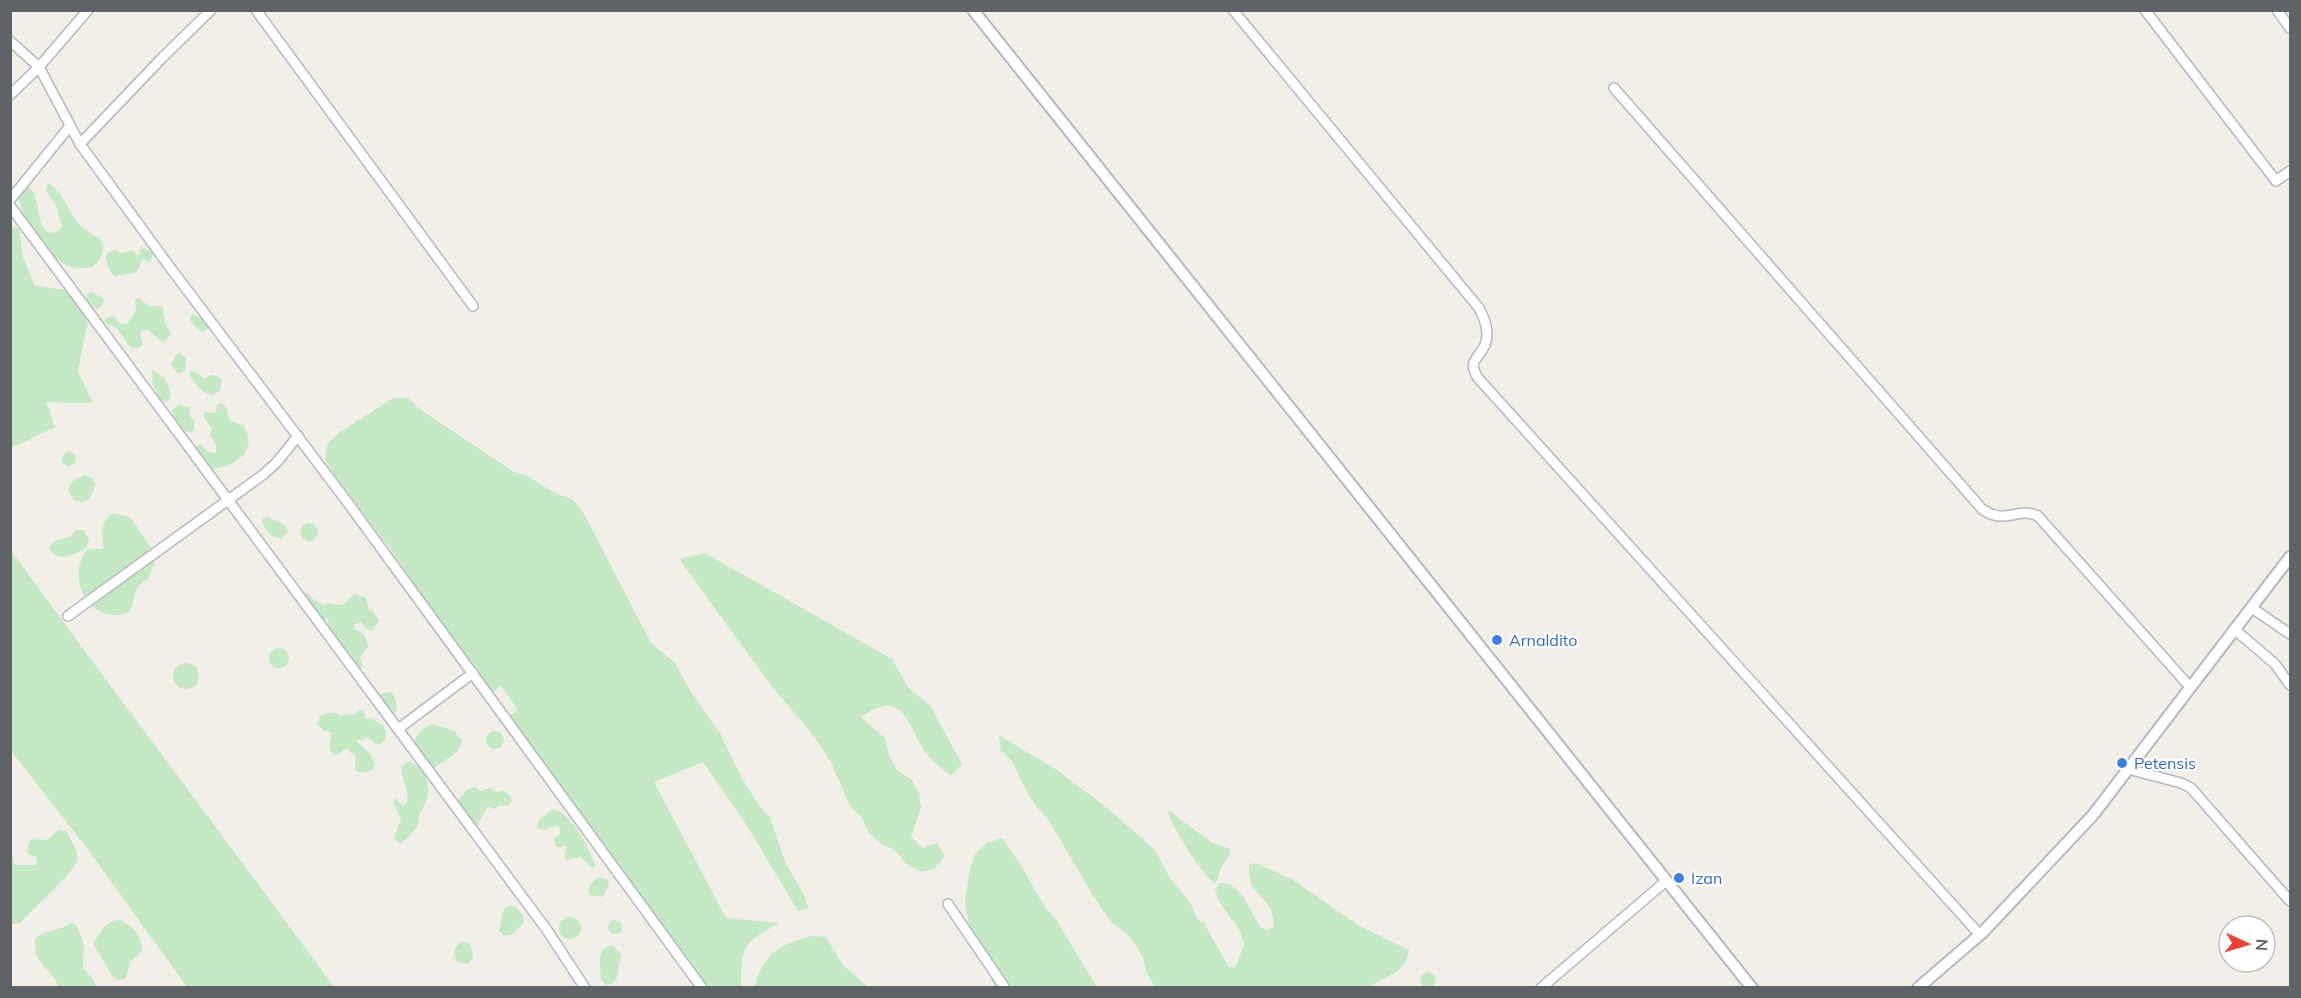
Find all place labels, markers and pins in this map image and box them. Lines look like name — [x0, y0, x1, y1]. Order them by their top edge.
place label: Arnaldito — [1509, 630, 1577, 650]
marker: Arnaldito — [1490, 633, 1504, 647]
place label: Petensis — [2134, 753, 2196, 773]
marker: Petensis — [2115, 756, 2129, 770]
place label: Izan — [1691, 868, 1722, 888]
marker: Izan — [1672, 871, 1686, 885]

